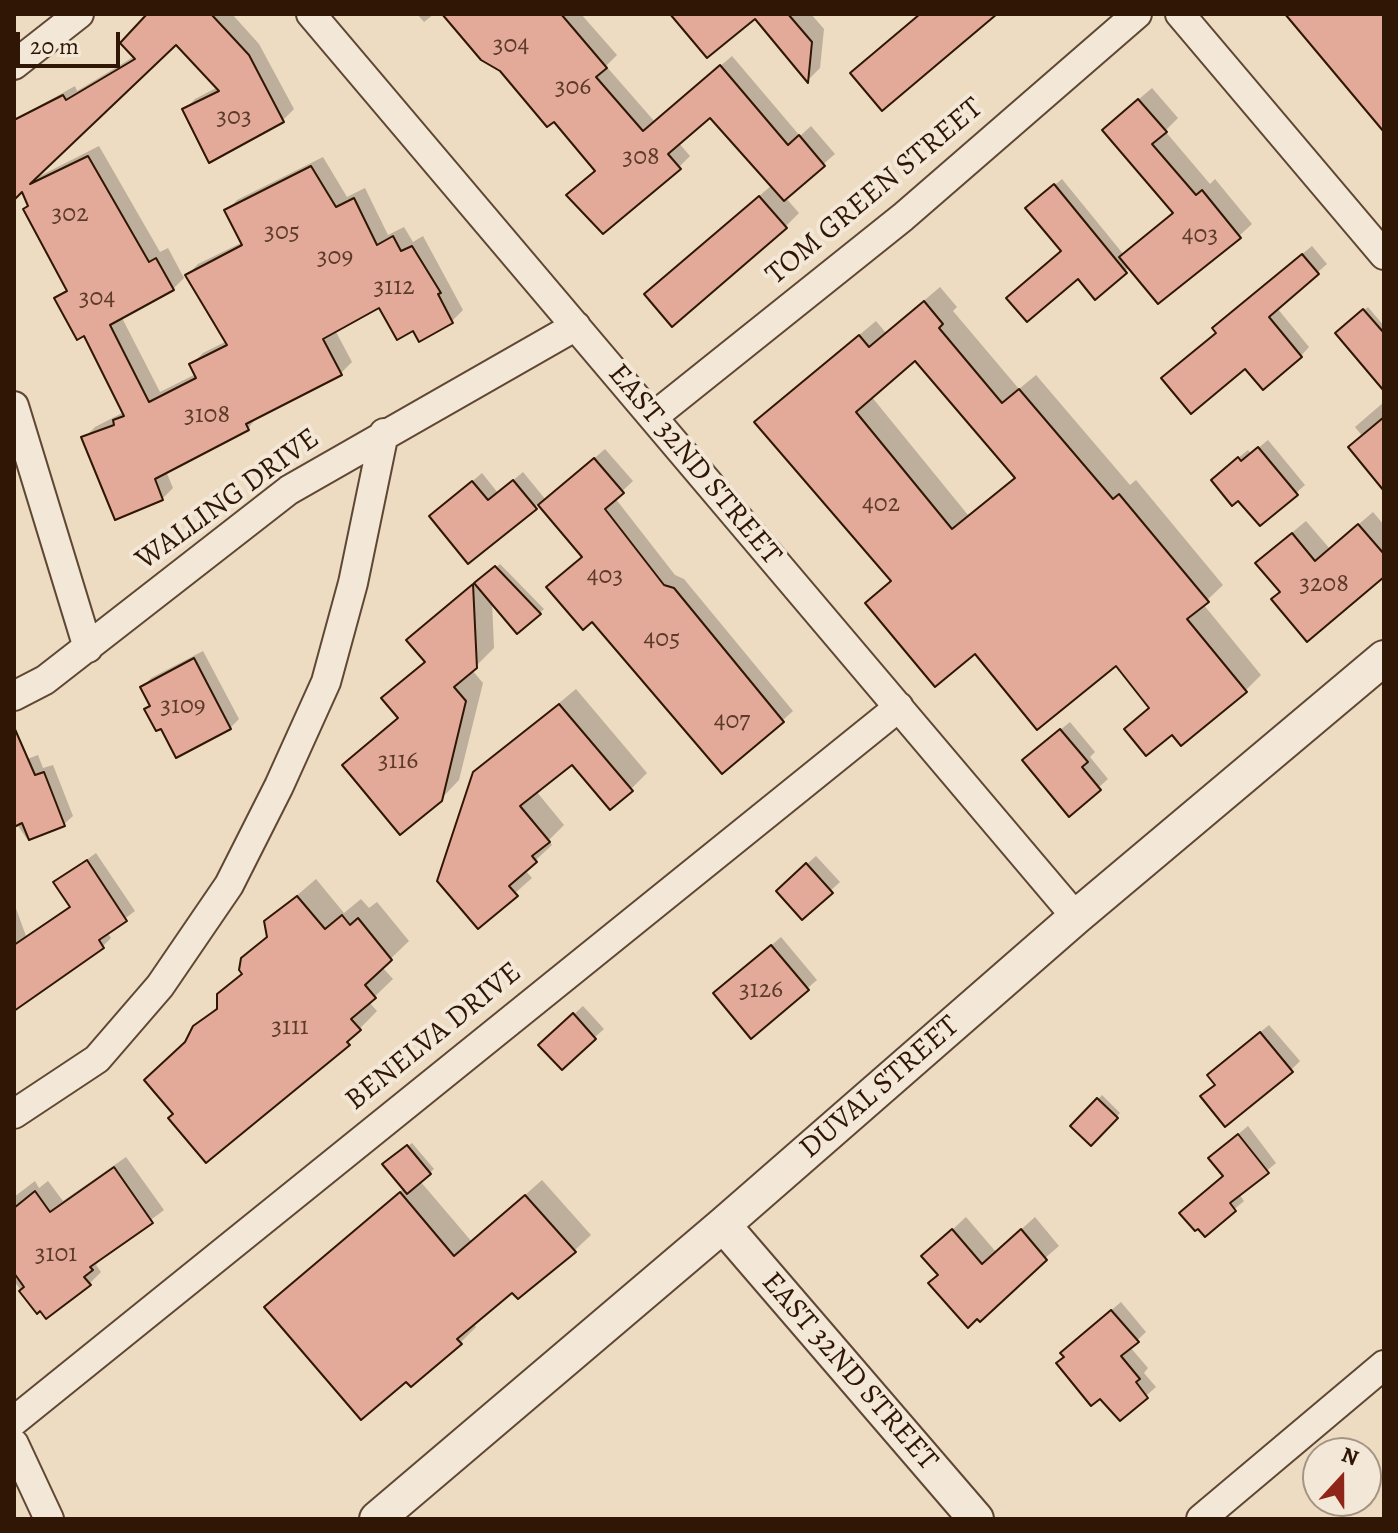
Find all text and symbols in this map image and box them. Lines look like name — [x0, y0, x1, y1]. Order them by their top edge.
scale bar — [20, 16, 124, 66]
text: 20 m — [30, 30, 79, 62]
house number: 304 — [493, 30, 529, 62]
house number: 306 — [555, 72, 591, 104]
street label: TOM GREEN STREET — [759, 91, 991, 293]
house number: 303 — [216, 102, 252, 134]
house number: 308 — [622, 142, 660, 174]
house number: 302 — [51, 199, 89, 231]
house number: 305 — [264, 217, 300, 249]
house number: 403 — [1182, 220, 1218, 252]
house number: 309 — [317, 242, 353, 274]
house number: 3112 — [374, 272, 414, 304]
house number: 304 — [79, 283, 115, 315]
street label: EAST 32ND STREET — [599, 357, 789, 573]
house number: 3108 — [184, 400, 230, 432]
street label: WALLING DRIVE — [129, 421, 327, 579]
house number: 402 — [862, 489, 900, 521]
house number: 403 — [587, 561, 623, 593]
house number: 3208 — [1299, 569, 1349, 601]
house number: 405 — [644, 624, 680, 656]
house number: 3109 — [160, 691, 206, 723]
house number: 407 — [714, 706, 750, 738]
house number: 3116 — [378, 746, 418, 778]
street label: BENELVA DRIVE — [339, 955, 529, 1119]
house number: 3126 — [739, 975, 783, 1007]
street label: DUVAL STREET — [793, 1009, 967, 1167]
house number: 3111 — [271, 1012, 309, 1044]
house number: 3101 — [35, 1239, 77, 1271]
street label: EAST 32ND STREET — [753, 1265, 945, 1479]
north arrow — [1302, 1437, 1382, 1517]
text: N — [1337, 1440, 1363, 1473]

